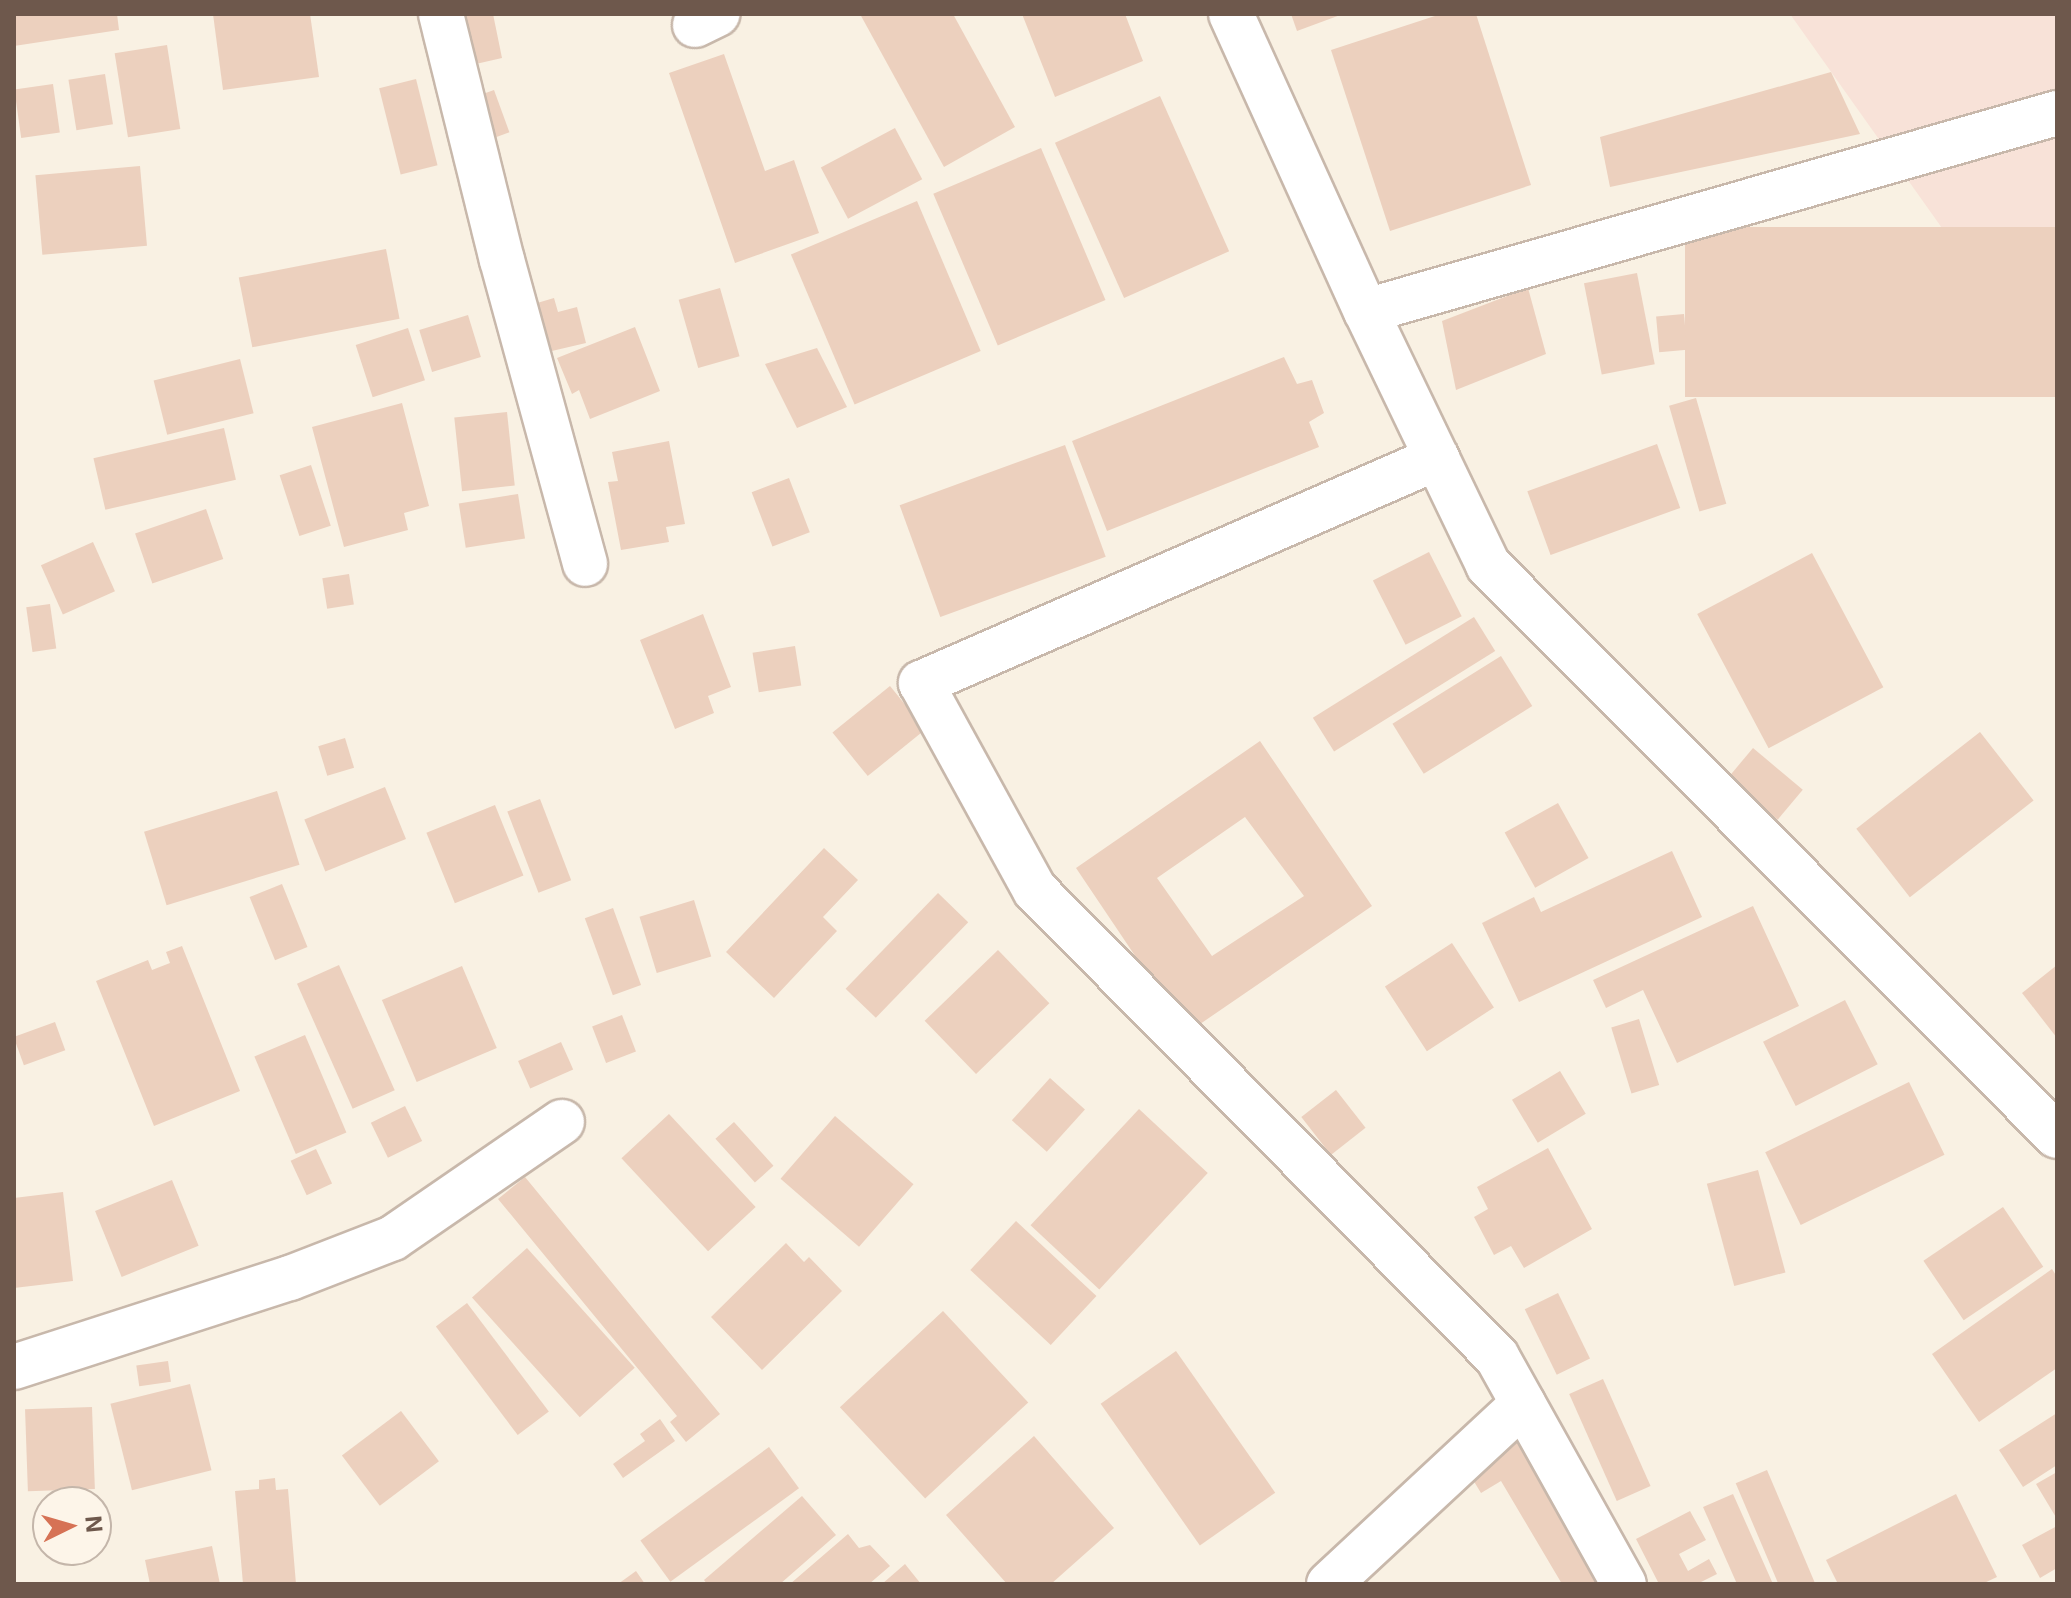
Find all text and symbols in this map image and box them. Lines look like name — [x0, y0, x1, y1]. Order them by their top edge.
north arrow — [32, 1486, 112, 1566]
text: N — [80, 1515, 108, 1534]

